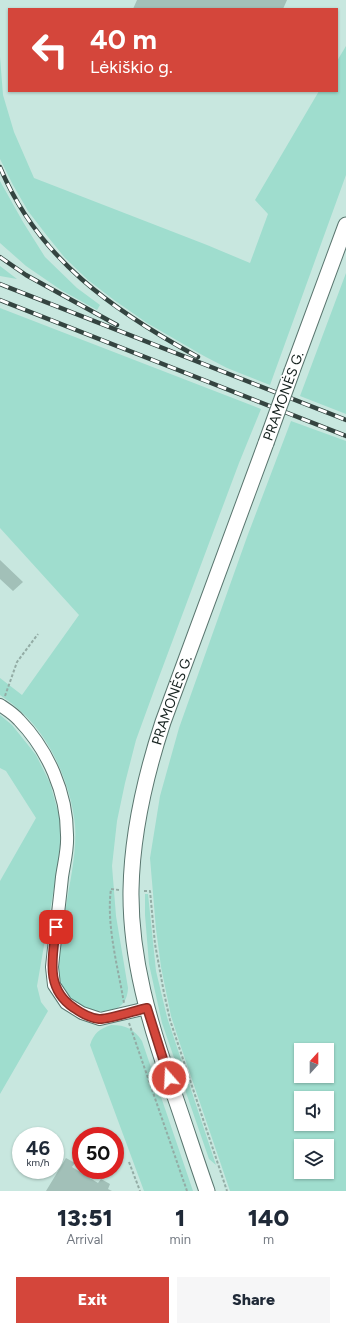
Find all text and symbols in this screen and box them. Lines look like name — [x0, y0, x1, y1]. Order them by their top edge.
text: 40 m — [90, 22, 157, 56]
icon: left — [24, 24, 76, 76]
text: Lėkiškio g. — [90, 56, 173, 78]
street label: PRAMONĖS G. — [259, 349, 308, 443]
street label: PRAMONĖS G. — [148, 653, 196, 747]
pin — [39, 910, 73, 944]
icon: arrive — [45, 916, 67, 938]
north arrow — [294, 1043, 334, 1083]
map controls — [294, 1043, 334, 1179]
position arrow — [148, 1057, 190, 1099]
button: sound — [294, 1091, 334, 1131]
speed limit sign: 50 — [72, 1127, 124, 1179]
text: 46 — [26, 1136, 50, 1160]
button: layers — [294, 1139, 334, 1179]
text: km/h — [27, 1156, 49, 1169]
text: 13:51 — [57, 1203, 113, 1232]
text: 1 — [175, 1203, 185, 1232]
text: 140 — [248, 1203, 289, 1232]
text: Arrival — [66, 1232, 103, 1247]
text: min — [170, 1232, 191, 1247]
text: m — [263, 1232, 274, 1247]
button: Exit — [16, 1277, 169, 1323]
button: Share — [177, 1277, 330, 1323]

